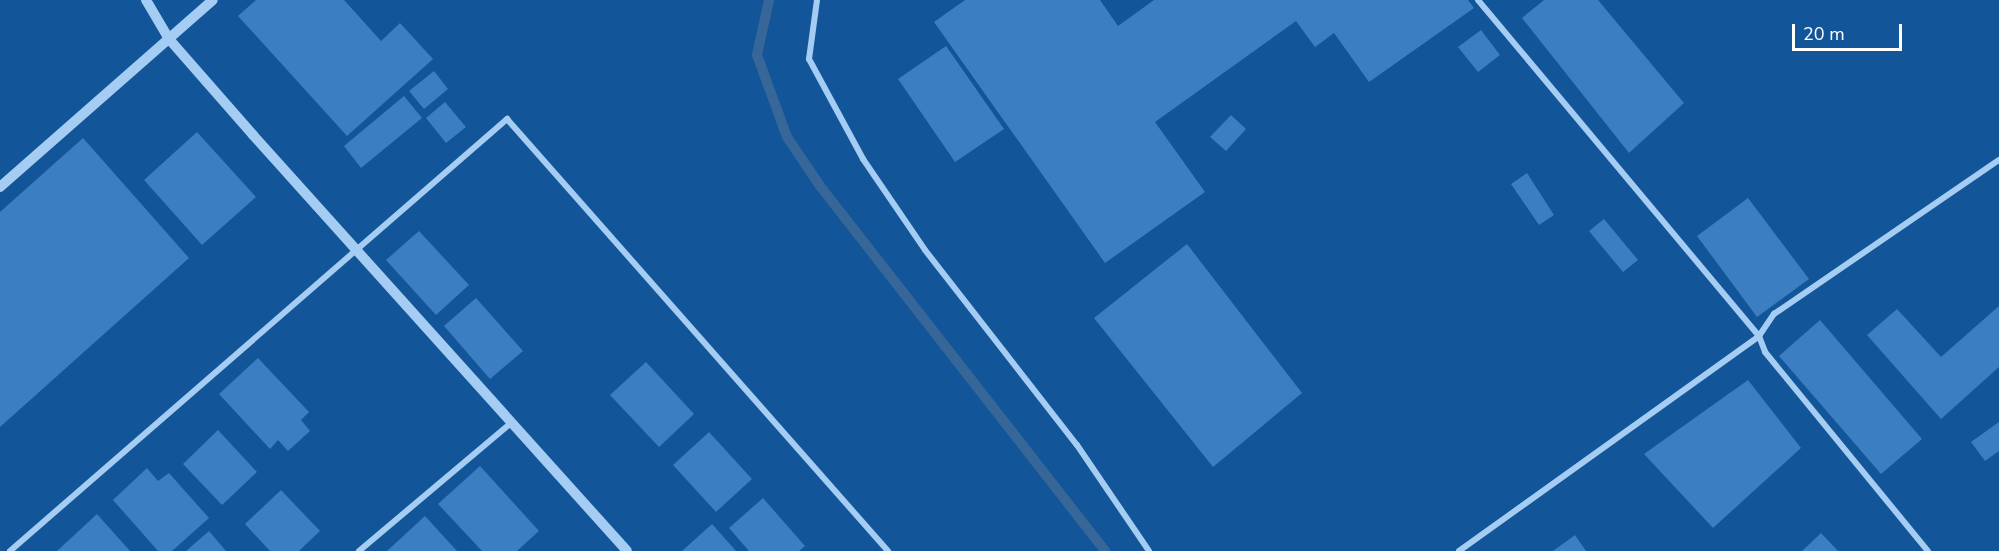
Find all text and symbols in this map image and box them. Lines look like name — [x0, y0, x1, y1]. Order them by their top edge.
scale bar — [1795, 12, 1904, 50]
text: 20 m — [1803, 22, 1845, 46]

